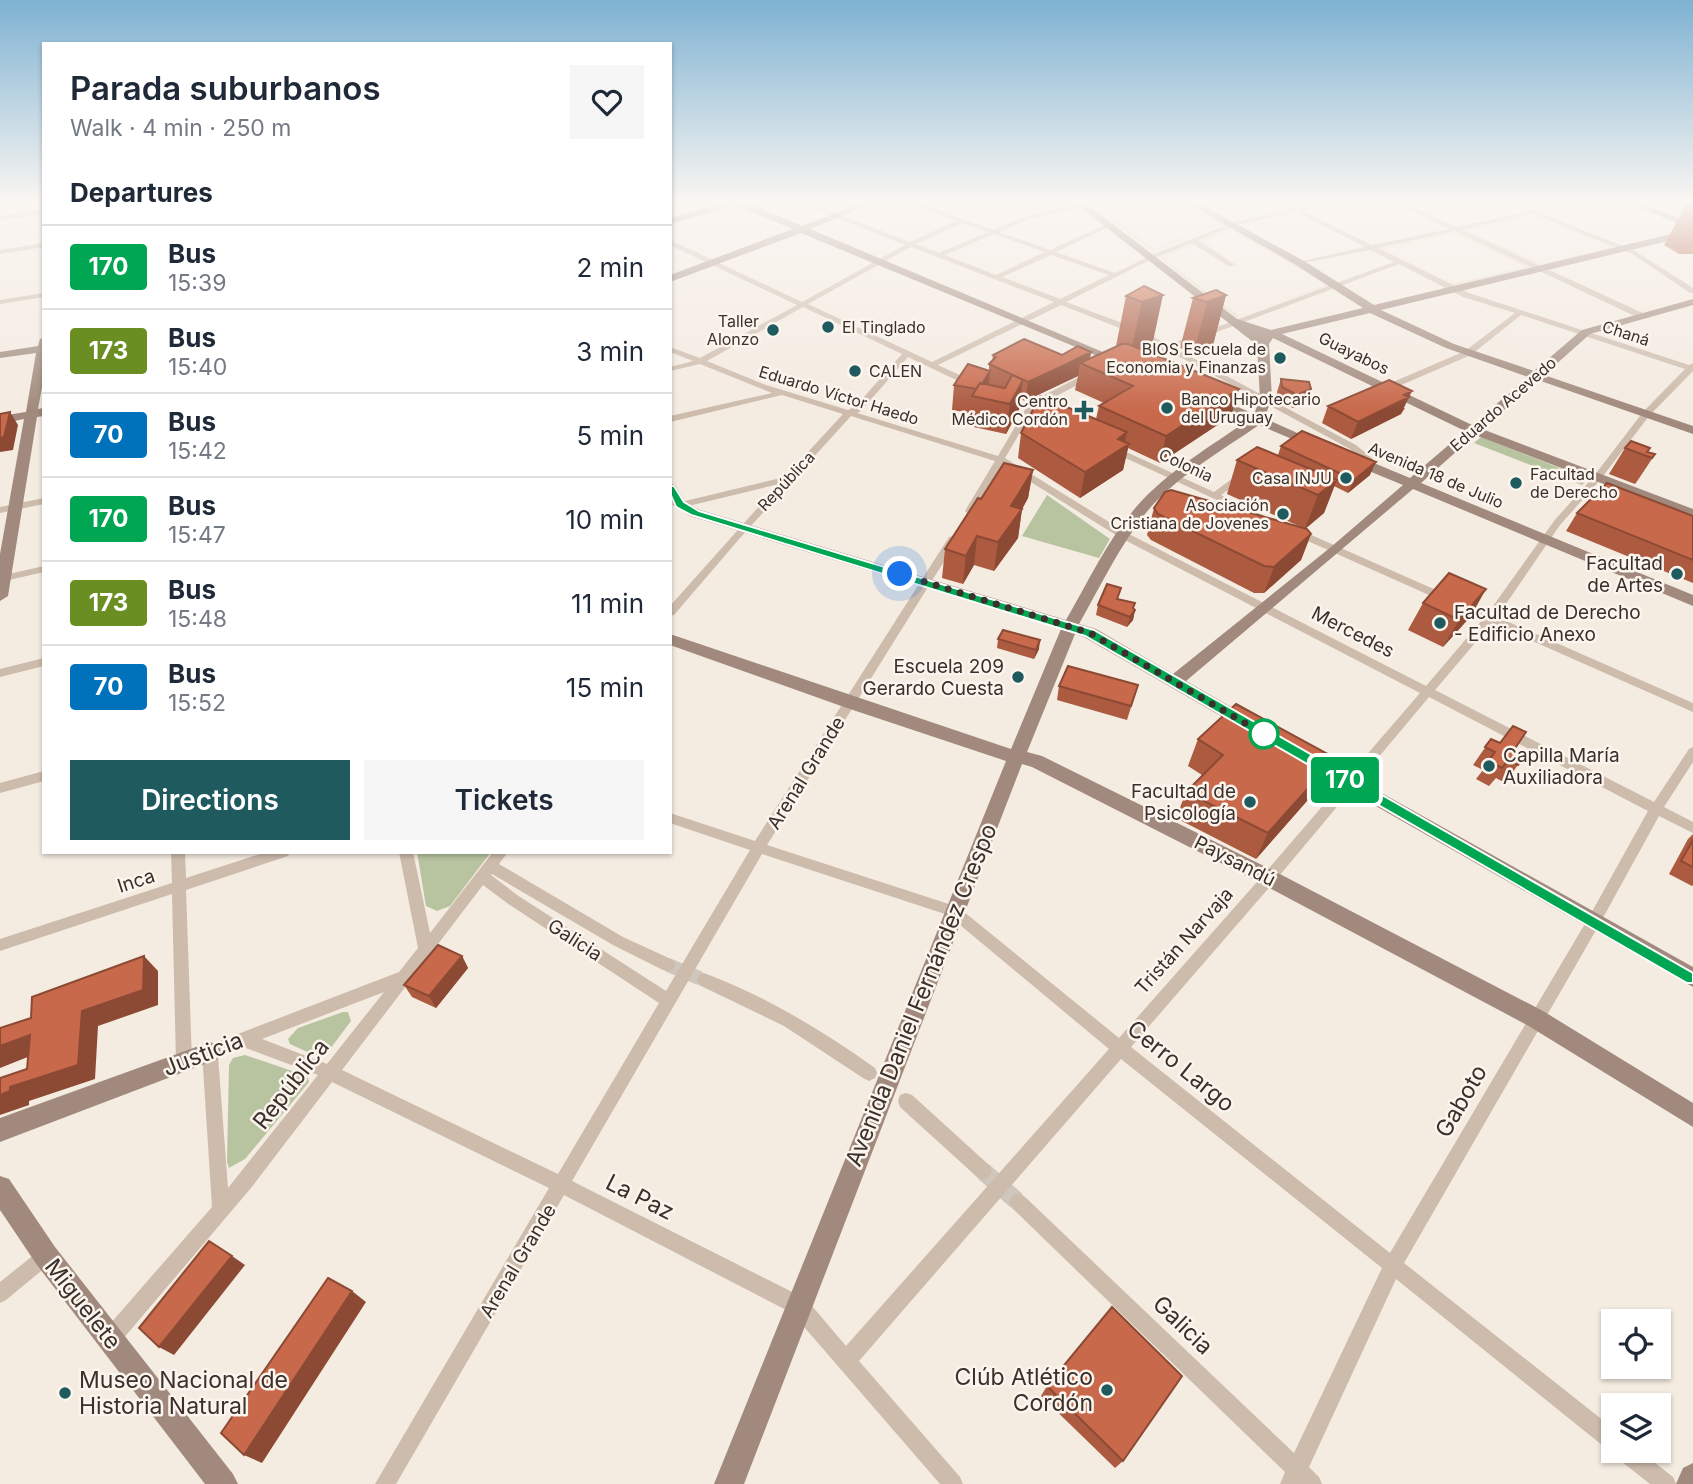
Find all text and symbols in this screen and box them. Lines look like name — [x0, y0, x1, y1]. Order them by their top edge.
button: heart — [570, 65, 644, 139]
text: Parada suburbanos — [70, 68, 381, 108]
text: Walk · 4 min · 250 m — [70, 114, 292, 142]
text: Departures — [70, 177, 213, 208]
text: Bus — [168, 238, 216, 269]
text: 170 — [88, 252, 129, 281]
text: 2 min — [576, 252, 644, 283]
text: 15:39 — [168, 269, 226, 297]
place label: Taller Alonzo — [707, 311, 759, 349]
street label: Chaná — [1600, 316, 1652, 350]
place label: El Tinglado — [842, 317, 926, 337]
marker: El Tinglado — [820, 319, 836, 335]
text: Bus — [168, 322, 216, 353]
marker: Taller Alonzo — [765, 322, 781, 338]
street label: Guayabos — [1316, 327, 1392, 379]
text: 173 — [89, 336, 128, 365]
text: 3 min — [576, 336, 644, 367]
place label: BIOS Escuela de Economia y Finanzas — [1106, 339, 1266, 377]
marker: BIOS Escuela de Economia y Finanzas — [1272, 350, 1288, 366]
street label: Eduardo Acevedo — [1446, 352, 1560, 456]
text: 15:40 — [168, 353, 227, 381]
street label: Eduardo Víctor Haedo — [757, 361, 921, 429]
place label: CALEN — [869, 361, 922, 381]
marker: CALEN — [847, 363, 863, 379]
place label: Banco Hipotecario del Uruguay — [1181, 389, 1321, 427]
place label: Centro Médico Cordón — [951, 391, 1068, 429]
marker: Centro Médico Cordón — [1074, 400, 1094, 420]
marker: Banco Hipotecario del Uruguay — [1159, 400, 1175, 416]
text: Bus — [168, 406, 216, 437]
text: 70 — [94, 420, 123, 449]
text: 5 min — [576, 420, 644, 451]
text: 15:42 — [168, 437, 227, 465]
street label: Avenida 18 de Julio — [1365, 437, 1507, 513]
street label: Colonia — [1156, 444, 1216, 486]
street label: República — [753, 447, 819, 515]
place label: Facultad de Derecho — [1530, 464, 1618, 502]
place label: Casa INJU — [1252, 468, 1332, 488]
marker: Casa INJU — [1338, 470, 1354, 486]
marker: Facultad de Derecho — [1508, 475, 1524, 491]
text: Bus — [168, 490, 216, 521]
place label: Asociación Cristiana de Jovenes — [1110, 495, 1269, 533]
text: 170 — [88, 504, 129, 533]
text: 10 min — [565, 504, 644, 535]
marker: Asociación Cristiana de Jovenes — [1275, 506, 1291, 522]
text: 15:47 — [168, 521, 226, 549]
place label: Facultad de Artes — [1586, 552, 1663, 597]
your location — [882, 556, 917, 591]
marker: Facultad de Artes — [1669, 566, 1685, 582]
text: Bus — [168, 574, 216, 605]
text: 173 — [89, 588, 128, 617]
text: 11 min — [571, 588, 644, 619]
street label: Mercedes — [1308, 601, 1398, 663]
place label: Facultad de Derecho - Edificio Anexo — [1454, 601, 1641, 646]
text: 15:48 — [168, 605, 227, 633]
marker: Facultad de Derecho - Edificio Anexo — [1432, 615, 1448, 631]
place label: Escuela 209 Gerardo Cuesta — [863, 655, 1004, 700]
text: Bus — [168, 658, 216, 689]
marker: Escuela 209 Gerardo Cuesta — [1010, 669, 1026, 685]
text: 70 — [94, 672, 123, 701]
text: 15 min — [566, 672, 644, 703]
text: 15:52 — [168, 689, 226, 717]
street label: Arenal Grande — [762, 712, 850, 834]
unlabelled marker — [1249, 719, 1279, 749]
place label: Capilla María Auxiliadora — [1503, 744, 1620, 789]
line badge: 170 — [1305, 757, 1385, 803]
marker: Capilla María Auxiliadora — [1481, 758, 1497, 774]
button: Directions — [70, 760, 350, 840]
button: Tickets — [364, 760, 644, 840]
text: 170 — [1325, 765, 1365, 794]
place label: Facultad de Psicología — [1131, 780, 1236, 825]
marker: Facultad de Psicología — [1242, 794, 1258, 810]
street label: Avenida Daniel Fernández Crespo — [839, 820, 1003, 1170]
street label: Paysandú — [1191, 831, 1279, 891]
street label: Inca — [114, 864, 158, 898]
street label: Tristán Narvaja — [1130, 883, 1238, 999]
street label: Galicia — [543, 914, 607, 966]
street label: Cerro Largo — [1122, 1014, 1240, 1118]
street label: Justicia — [159, 1026, 247, 1082]
street label: República — [247, 1033, 335, 1135]
street label: Gaboto — [1429, 1060, 1493, 1142]
street label: La Paz — [601, 1168, 679, 1226]
street label: Arenal Grande — [475, 1200, 561, 1322]
street label: Miguelete — [39, 1253, 127, 1355]
street label: Galicia — [1147, 1290, 1219, 1360]
map controls — [1601, 1309, 1671, 1463]
button: locate — [1601, 1309, 1671, 1379]
place label: Clúb Atlético Cordón — [955, 1363, 1093, 1417]
place label: Museo Nacional de Historia Natural — [79, 1366, 288, 1420]
marker: Clúb Atlético Cordón — [1099, 1382, 1115, 1398]
marker: Museo Nacional de Historia Natural — [57, 1385, 73, 1401]
button: layers — [1601, 1393, 1671, 1463]

